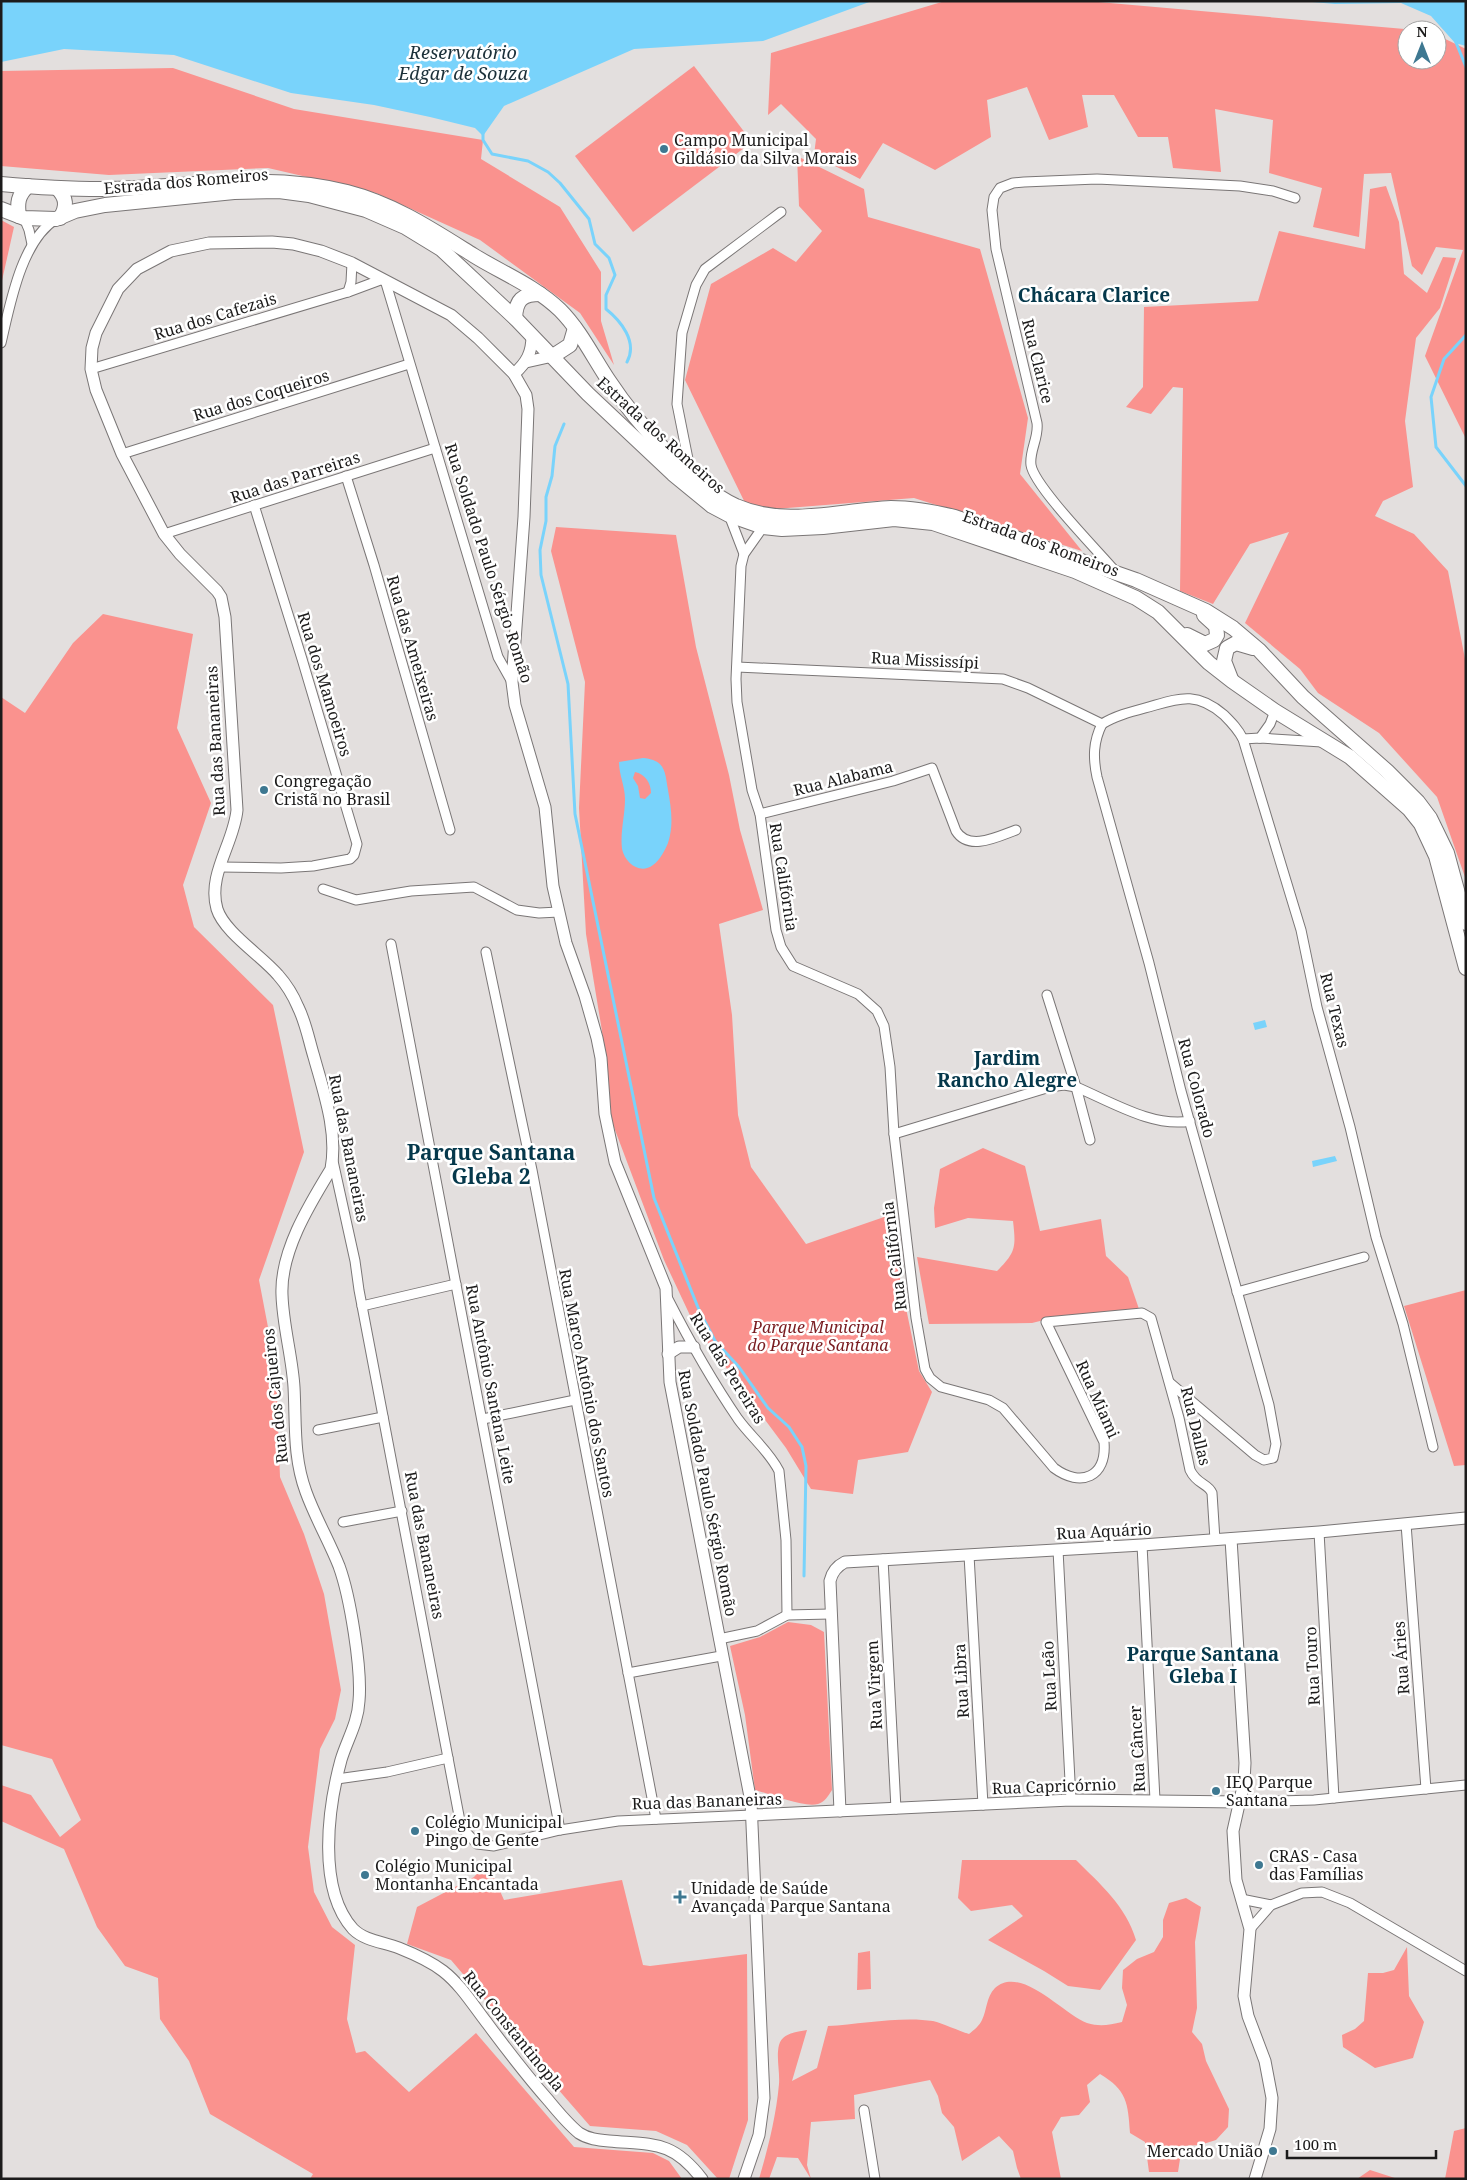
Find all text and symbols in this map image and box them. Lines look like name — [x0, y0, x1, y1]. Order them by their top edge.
north arrow — [1397, 20, 1447, 70]
text: N — [1416, 22, 1428, 41]
water label: Reservatório Edgar de Souza — [397, 40, 528, 85]
place label: Campo Municipal Gildásio da Silva Morais — [674, 129, 857, 169]
marker: Campo Municipal Gildásio da Silva Morais — [658, 143, 670, 155]
street label: Estrada dos Romeiros — [103, 163, 269, 199]
district label: Chácara Clarice — [1018, 282, 1170, 308]
street label: Rua dos Cafezais — [151, 287, 279, 345]
street label: Rua Clarice — [1017, 316, 1059, 406]
street label: Rua dos Coqueiros — [190, 364, 332, 426]
street label: Estrada dos Romeiros — [592, 372, 730, 498]
street label: Rua Soldado Paulo Sérgio Romão — [440, 440, 538, 686]
street label: Rua das Parreiras — [227, 446, 363, 508]
street label: Estrada dos Romeiros — [960, 504, 1122, 582]
street label: Rua das Ameixeiras — [382, 573, 444, 723]
street label: Rua dos Mamoeiros — [293, 609, 357, 759]
street label: Rua Mississípi — [870, 646, 980, 674]
street label: Rua das Bananeiras — [200, 665, 230, 817]
street label: Rua Alabama — [791, 755, 895, 801]
place label: Congregação Cristã no Brasil — [274, 770, 390, 810]
marker: Congregação Cristã no Brasil — [258, 784, 270, 796]
street label: Rua Califórnia — [765, 821, 803, 933]
street label: Rua Texas — [1315, 970, 1355, 1050]
street label: Rua Colorado — [1173, 1036, 1221, 1140]
district label: Jardim Rancho Alegre — [937, 1045, 1077, 1093]
street label: Rua das Bananeiras — [324, 1072, 374, 1224]
district label: Parque Santana Gleba 2 — [407, 1138, 575, 1190]
street label: Rua Califórnia — [876, 1200, 912, 1312]
street label: Rua Marco Antônio dos Santos — [554, 1267, 620, 1499]
street label: Rua Antônio Santana Leite — [461, 1282, 521, 1486]
street label: Rua das Pereiras — [685, 1308, 771, 1428]
park label: Parque Municipal do Parque Santana — [747, 1316, 889, 1356]
street label: Rua dos Cajueiros — [257, 1327, 293, 1465]
street label: Rua Miami — [1071, 1357, 1125, 1441]
street label: Rua Soldado Paulo Sérgio Romão — [673, 1368, 743, 1618]
street label: Rua Dallas — [1176, 1384, 1216, 1468]
street label: Rua das Bananeiras — [400, 1469, 450, 1621]
street label: Rua Aquário — [1056, 1518, 1152, 1544]
street label: Rua Áries — [1387, 1621, 1415, 1695]
street label: Rua Touro — [1299, 1626, 1325, 1706]
street label: Rua Virgem — [861, 1640, 887, 1730]
street label: Rua Leão — [1036, 1640, 1062, 1712]
district label: Parque Santana Gleba I — [1127, 1641, 1279, 1689]
street label: Rua Libra — [948, 1643, 974, 1719]
street label: Rua Câncer — [1124, 1705, 1150, 1793]
place label: IEQ Parque Santana — [1226, 1771, 1313, 1811]
street label: Rua Capricórnio — [991, 1773, 1117, 1799]
marker: IEQ Parque Santana — [1210, 1785, 1222, 1797]
street label: Rua das Bananeiras — [632, 1787, 782, 1815]
place label: Colégio Municipal Pingo de Gente — [425, 1811, 562, 1851]
marker: Colégio Municipal Pingo de Gente — [409, 1825, 421, 1837]
place label: CRAS - Casa das Famílias — [1269, 1845, 1364, 1885]
place label: Colégio Municipal Montanha Encantada — [375, 1855, 539, 1895]
marker: CRAS - Casa das Famílias — [1253, 1859, 1265, 1871]
marker: Colégio Municipal Montanha Encantada — [359, 1869, 371, 1881]
place label: Unidade de Saúde Avançada Parque Santana — [691, 1877, 891, 1917]
marker: Unidade de Saúde Avançada Parque Santana — [673, 1890, 687, 1904]
street label: Rua Constantinopla — [458, 1966, 570, 2096]
scale bar — [1287, 2128, 1436, 2160]
text: 100 m — [1294, 2134, 1337, 2154]
place label: Mercado União — [1147, 2140, 1263, 2162]
marker: Mercado União — [1267, 2145, 1279, 2157]

